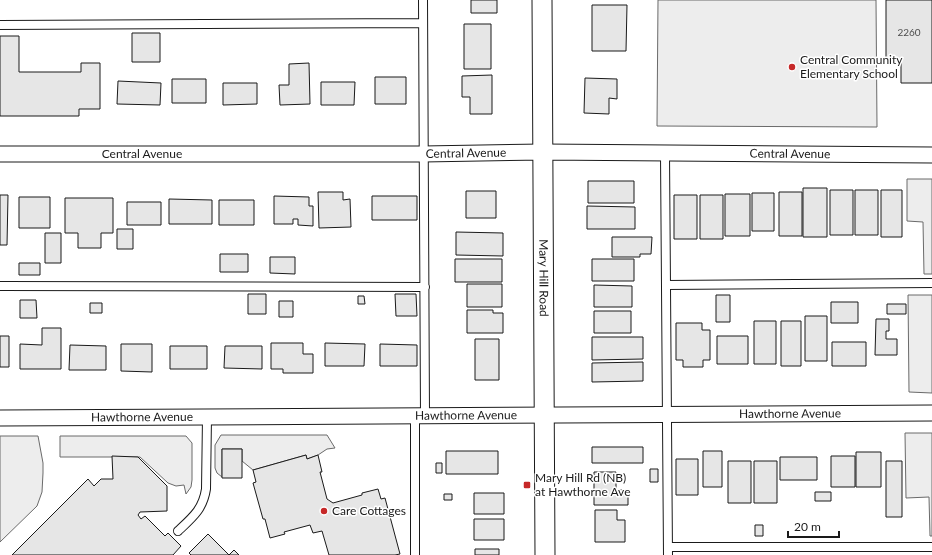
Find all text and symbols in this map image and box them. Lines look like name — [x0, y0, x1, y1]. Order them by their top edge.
house number: 2260 — [897, 26, 921, 38]
place label: Central Community Elementary School — [800, 52, 903, 81]
marker: Central Community Elementary School — [787, 62, 797, 72]
street label: Central Avenue — [425, 145, 506, 161]
street label: Central Avenue — [102, 146, 182, 161]
street label: Central Avenue — [750, 146, 830, 161]
street label: Mary Hill Road — [536, 239, 552, 317]
street label: Hawthorne Avenue — [739, 405, 841, 421]
street label: Hawthorne Avenue — [415, 407, 517, 423]
street label: Hawthorne Avenue — [91, 409, 193, 425]
place label: Mary Hill Rd (NB) at Hawthorne Ave — [535, 470, 630, 499]
marker: Mary Hill Rd (NB) at Hawthorne Ave — [522, 480, 532, 490]
place label: Care Cottages — [332, 503, 406, 518]
marker: Care Cottages — [319, 506, 329, 516]
scale bar — [788, 513, 839, 539]
text: 20 m — [794, 519, 821, 534]

